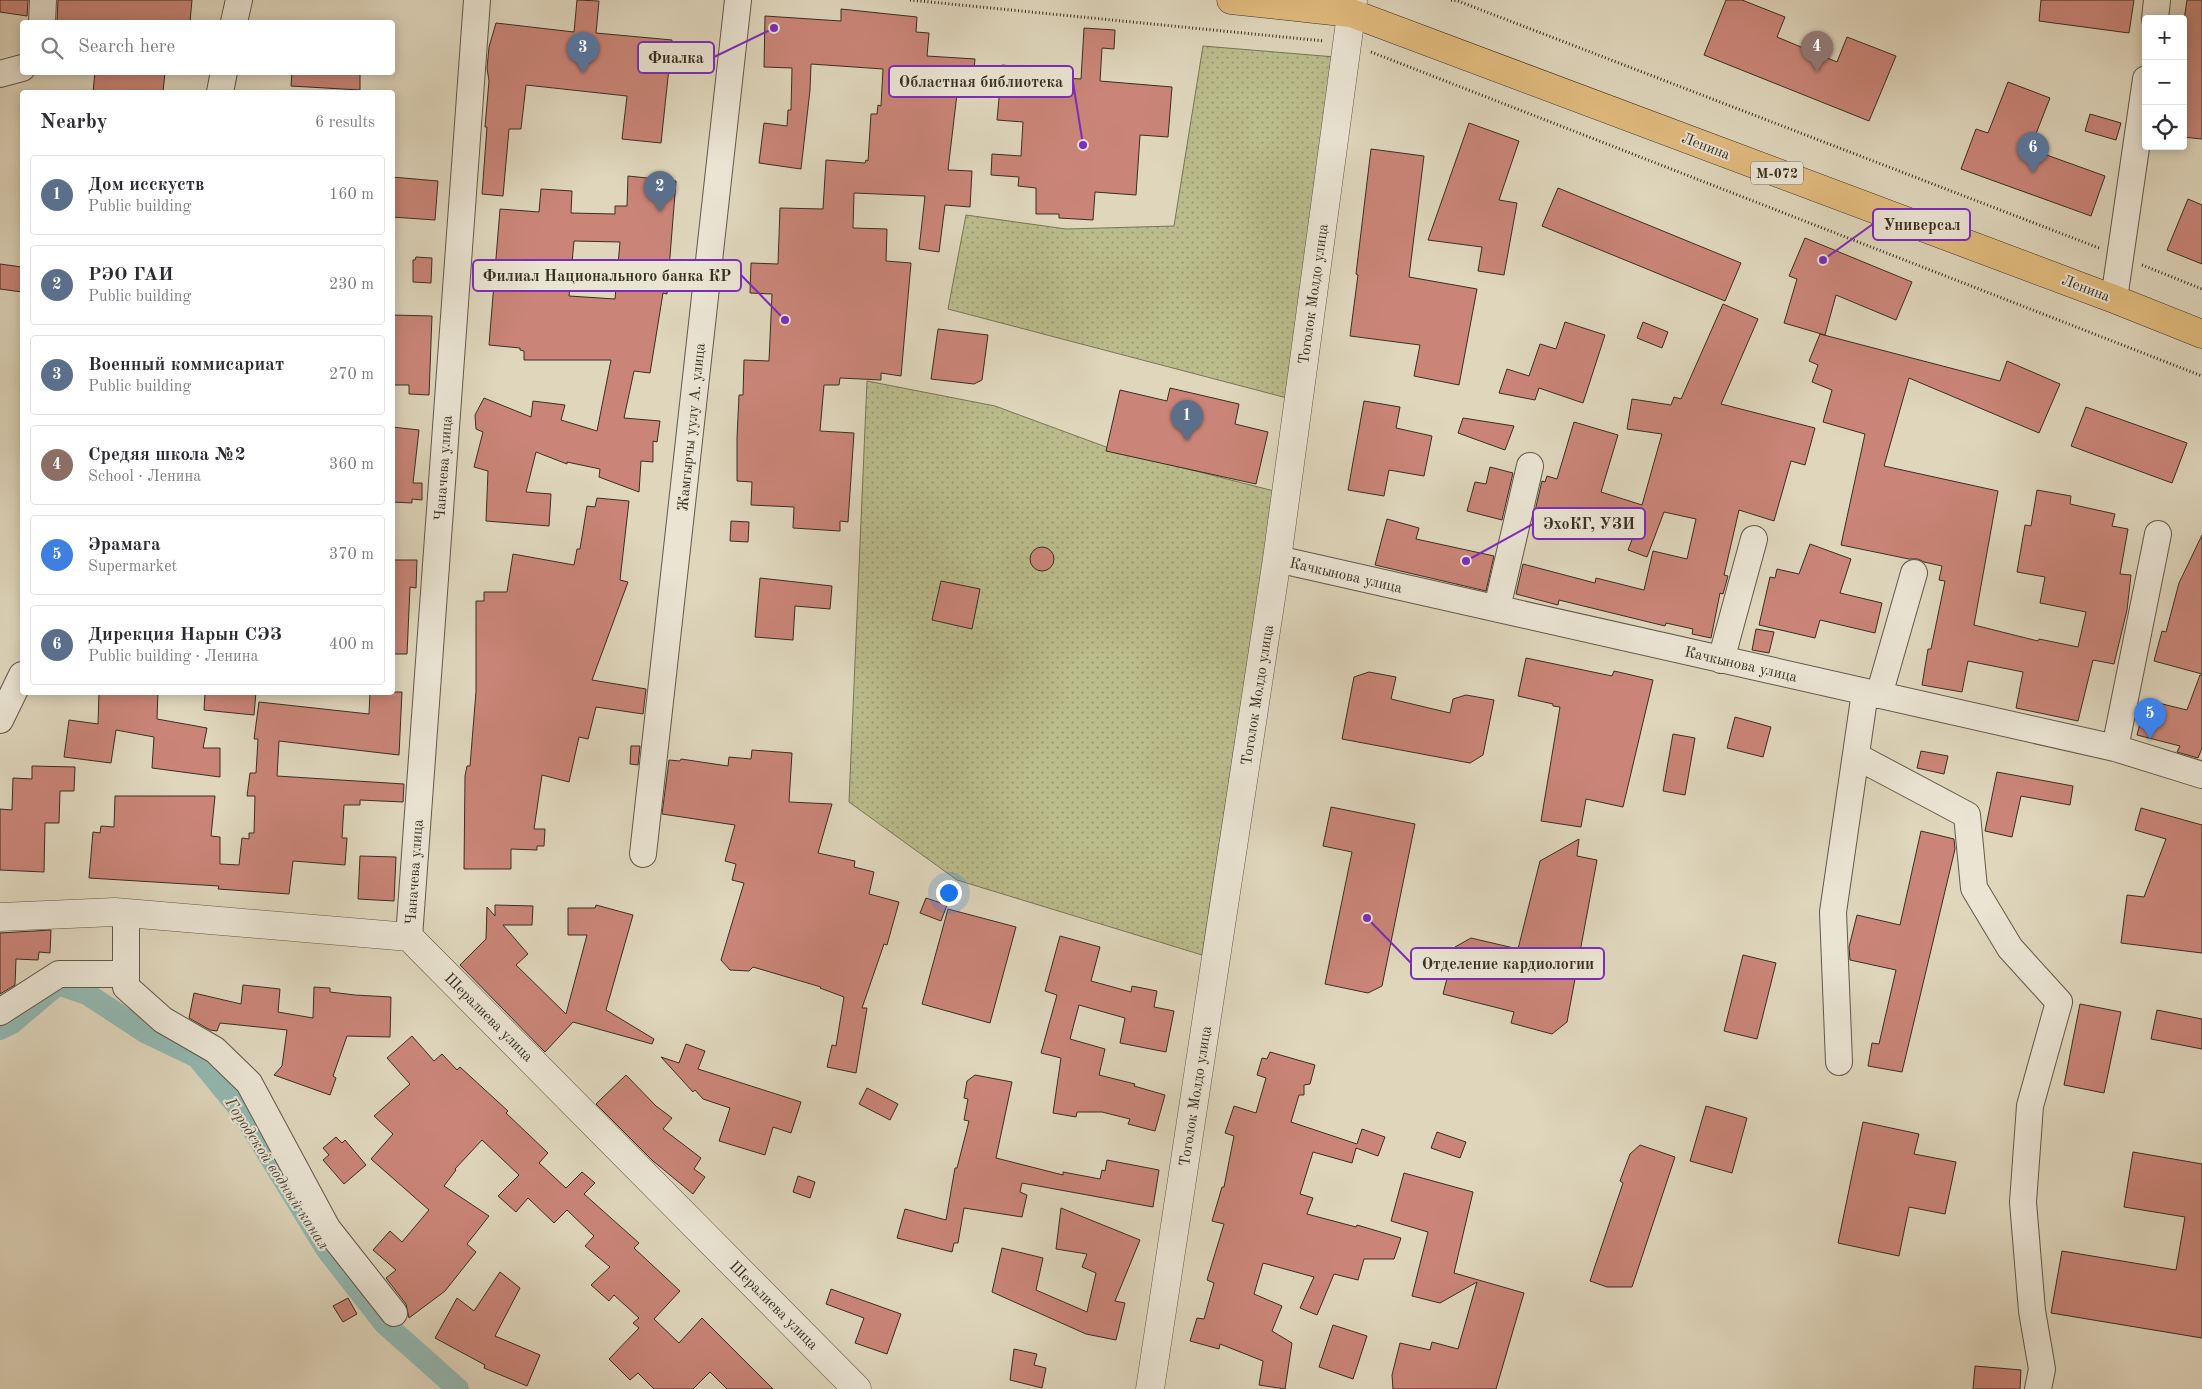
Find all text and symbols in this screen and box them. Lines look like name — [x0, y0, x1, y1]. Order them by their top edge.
map controls — [2142, 15, 2187, 150]
button: + — [2142, 15, 2187, 60]
search box — [20, 20, 395, 75]
pin: 4 — [1801, 31, 1833, 72]
pin: 3 — [567, 32, 599, 73]
icon: search — [38, 34, 66, 62]
text: Search here — [78, 38, 175, 57]
callout: Фиалка — [638, 42, 714, 73]
text: Фиалка — [648, 51, 704, 67]
button: − — [2142, 60, 2187, 105]
callout: Областная библиотека — [889, 66, 1073, 97]
text: Областная библиотека — [899, 75, 1063, 91]
button: locate — [2142, 105, 2187, 150]
text: Nearby — [40, 112, 108, 133]
text: 6 results — [315, 115, 375, 131]
street label: Ленина — [1679, 131, 1732, 164]
pin: 6 — [2017, 132, 2049, 173]
road number: М-072 — [1751, 162, 1803, 184]
pin: 2 — [644, 171, 676, 212]
text: Дом исскуств — [88, 176, 205, 195]
text: 1 — [52, 187, 62, 203]
text: 160 m — [329, 187, 374, 203]
text: Public building — [88, 199, 191, 215]
callout: Универсал — [1873, 209, 1970, 240]
text: Универсал — [1883, 218, 1961, 234]
street label: Тоголок Молдо улица — [1297, 222, 1332, 366]
callout: Филиал Национального банка КР — [473, 260, 741, 291]
text: РЭО ГАИ — [88, 266, 174, 285]
text: Филиал Национального банка КР — [483, 269, 731, 285]
street label: Ленина — [2059, 273, 2112, 306]
text: 2 — [52, 277, 62, 293]
text: 230 m — [329, 277, 374, 293]
text: Public building — [88, 289, 191, 305]
street label: Жамгырчы уулу А. улица — [676, 342, 709, 512]
text: Военный коммисариат — [88, 356, 284, 375]
text: 3 — [52, 367, 62, 383]
text: 270 m — [329, 367, 374, 383]
text: Public building — [88, 379, 191, 395]
pin: 1 — [1171, 400, 1203, 441]
street label: Чаначева улица — [433, 414, 456, 521]
text: Средяя школа №2 — [88, 446, 246, 465]
text: 4 — [52, 457, 62, 473]
text: 360 m — [329, 457, 374, 473]
text: School · Ленина — [88, 469, 201, 485]
callout: ЭхоКГ, УЗИ — [1533, 508, 1645, 539]
text: ЭхоКГ, УЗИ — [1543, 517, 1635, 533]
text: Эрамага — [88, 536, 161, 555]
text: 5 — [52, 547, 62, 563]
text: 370 m — [329, 547, 374, 563]
street label: Качкынова улица — [1288, 556, 1404, 597]
text: Supermarket — [88, 559, 177, 575]
street label: Тоголок Молдо улица — [1240, 623, 1277, 767]
text: Дирекция Нарын СЭЗ — [88, 626, 282, 645]
text: 6 — [52, 637, 62, 653]
text: 400 m — [329, 637, 374, 653]
street label: Качкынова улица — [1683, 645, 1799, 686]
text: Public building · Ленина — [88, 649, 258, 665]
pin: 5 — [2134, 698, 2166, 739]
street label: Чаначева улица — [404, 818, 427, 925]
your location — [936, 880, 962, 906]
callout: Отделение кардиологии — [1411, 948, 1604, 979]
text: Отделение кардиологии — [1422, 957, 1594, 973]
street label: Шералиева улица — [441, 971, 535, 1066]
street label: Тоголок Молдо улица — [1178, 1024, 1215, 1168]
water label: Городской водный канал — [221, 1094, 331, 1253]
street label: Шералиева улица — [726, 1259, 820, 1354]

